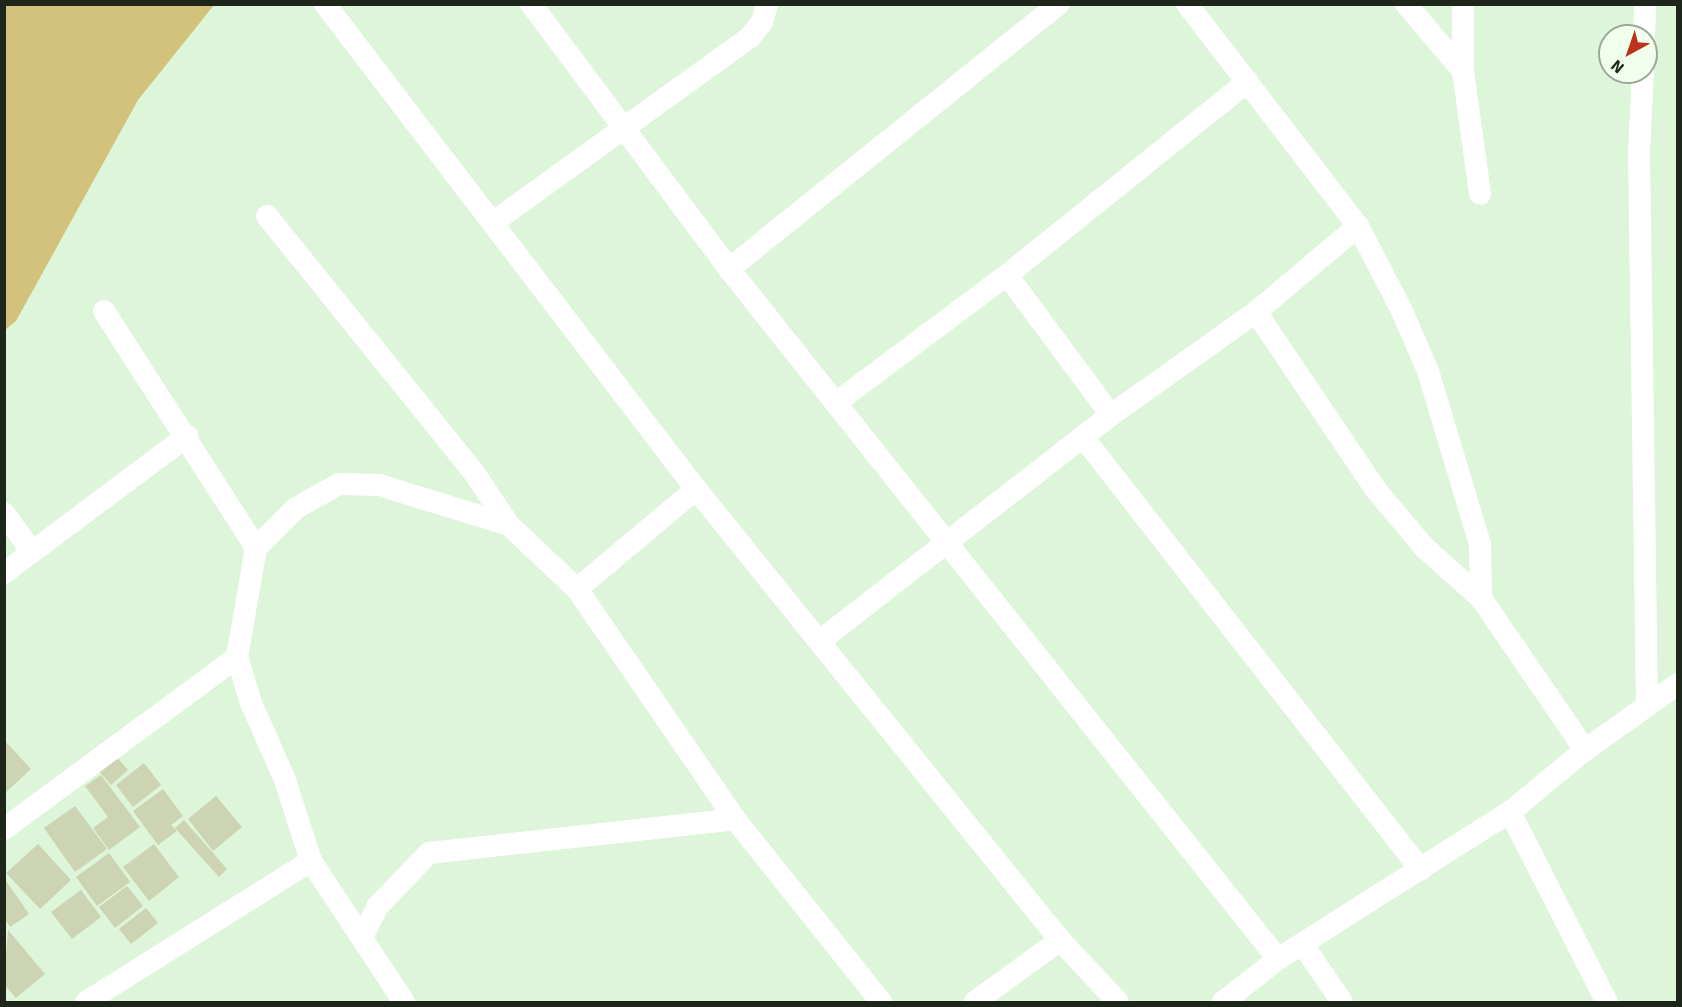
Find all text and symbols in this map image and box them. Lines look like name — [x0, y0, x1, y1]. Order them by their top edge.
north arrow — [1598, 24, 1658, 84]
text: N — [1607, 55, 1628, 78]

